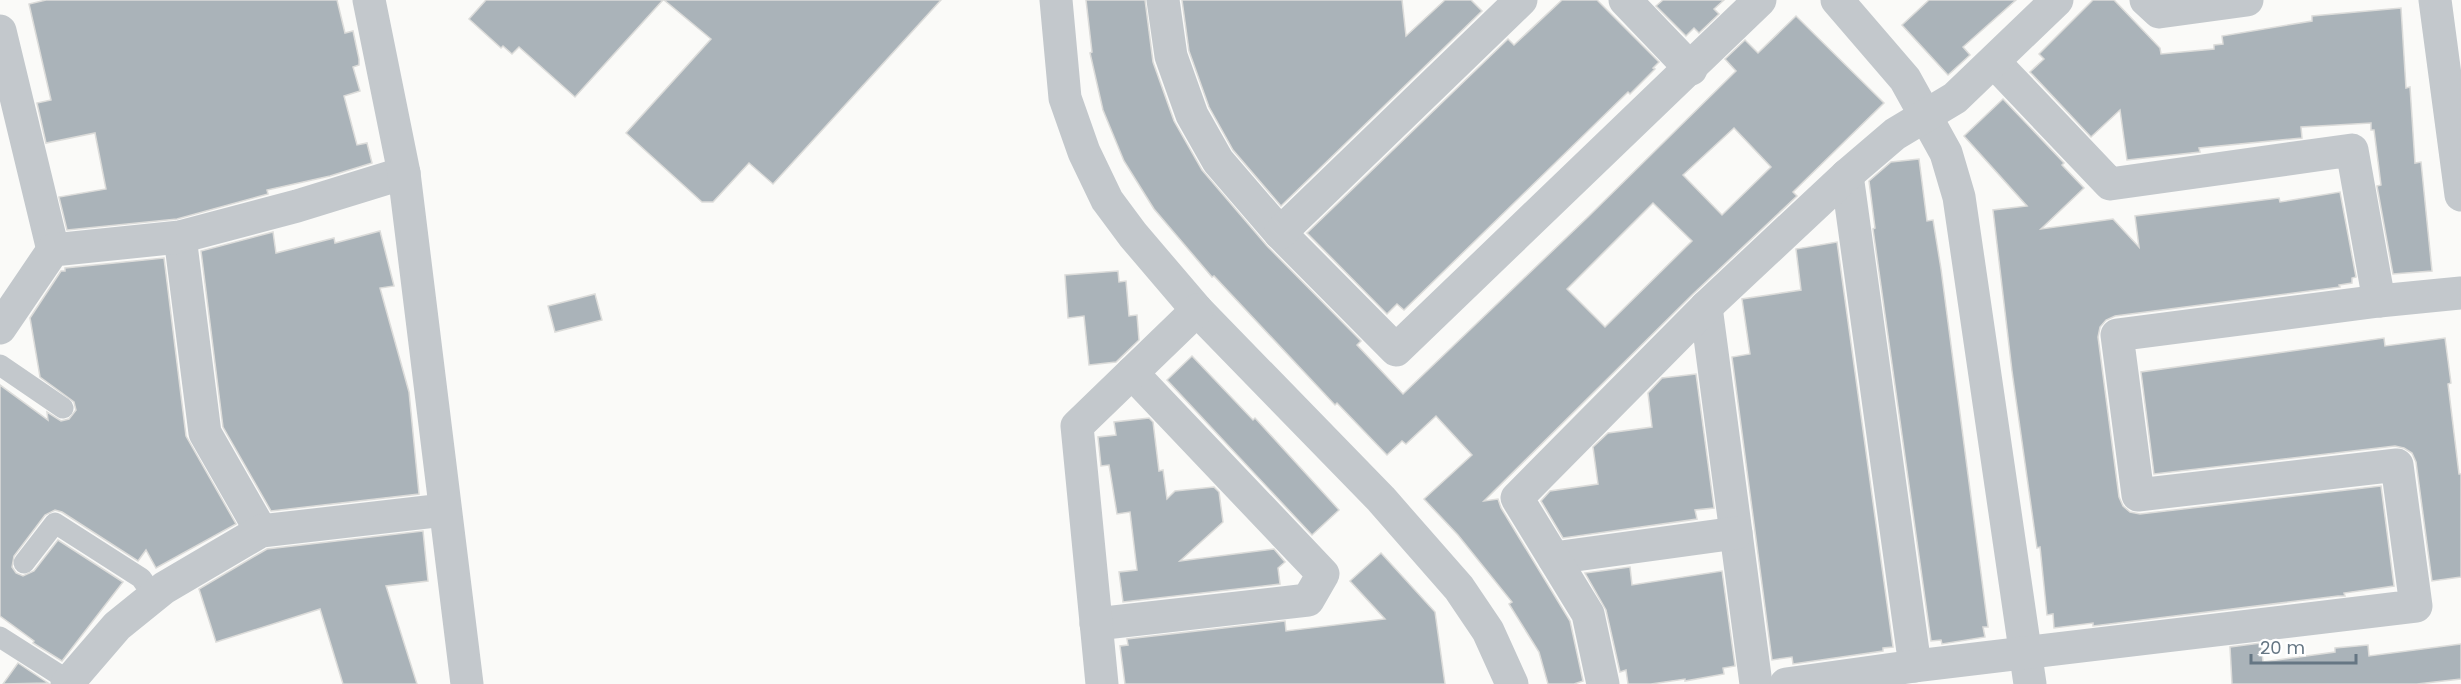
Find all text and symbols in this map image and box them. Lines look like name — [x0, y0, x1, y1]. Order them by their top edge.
scale bar — [2251, 627, 2356, 665]
text: 20 m — [2260, 635, 2305, 660]

